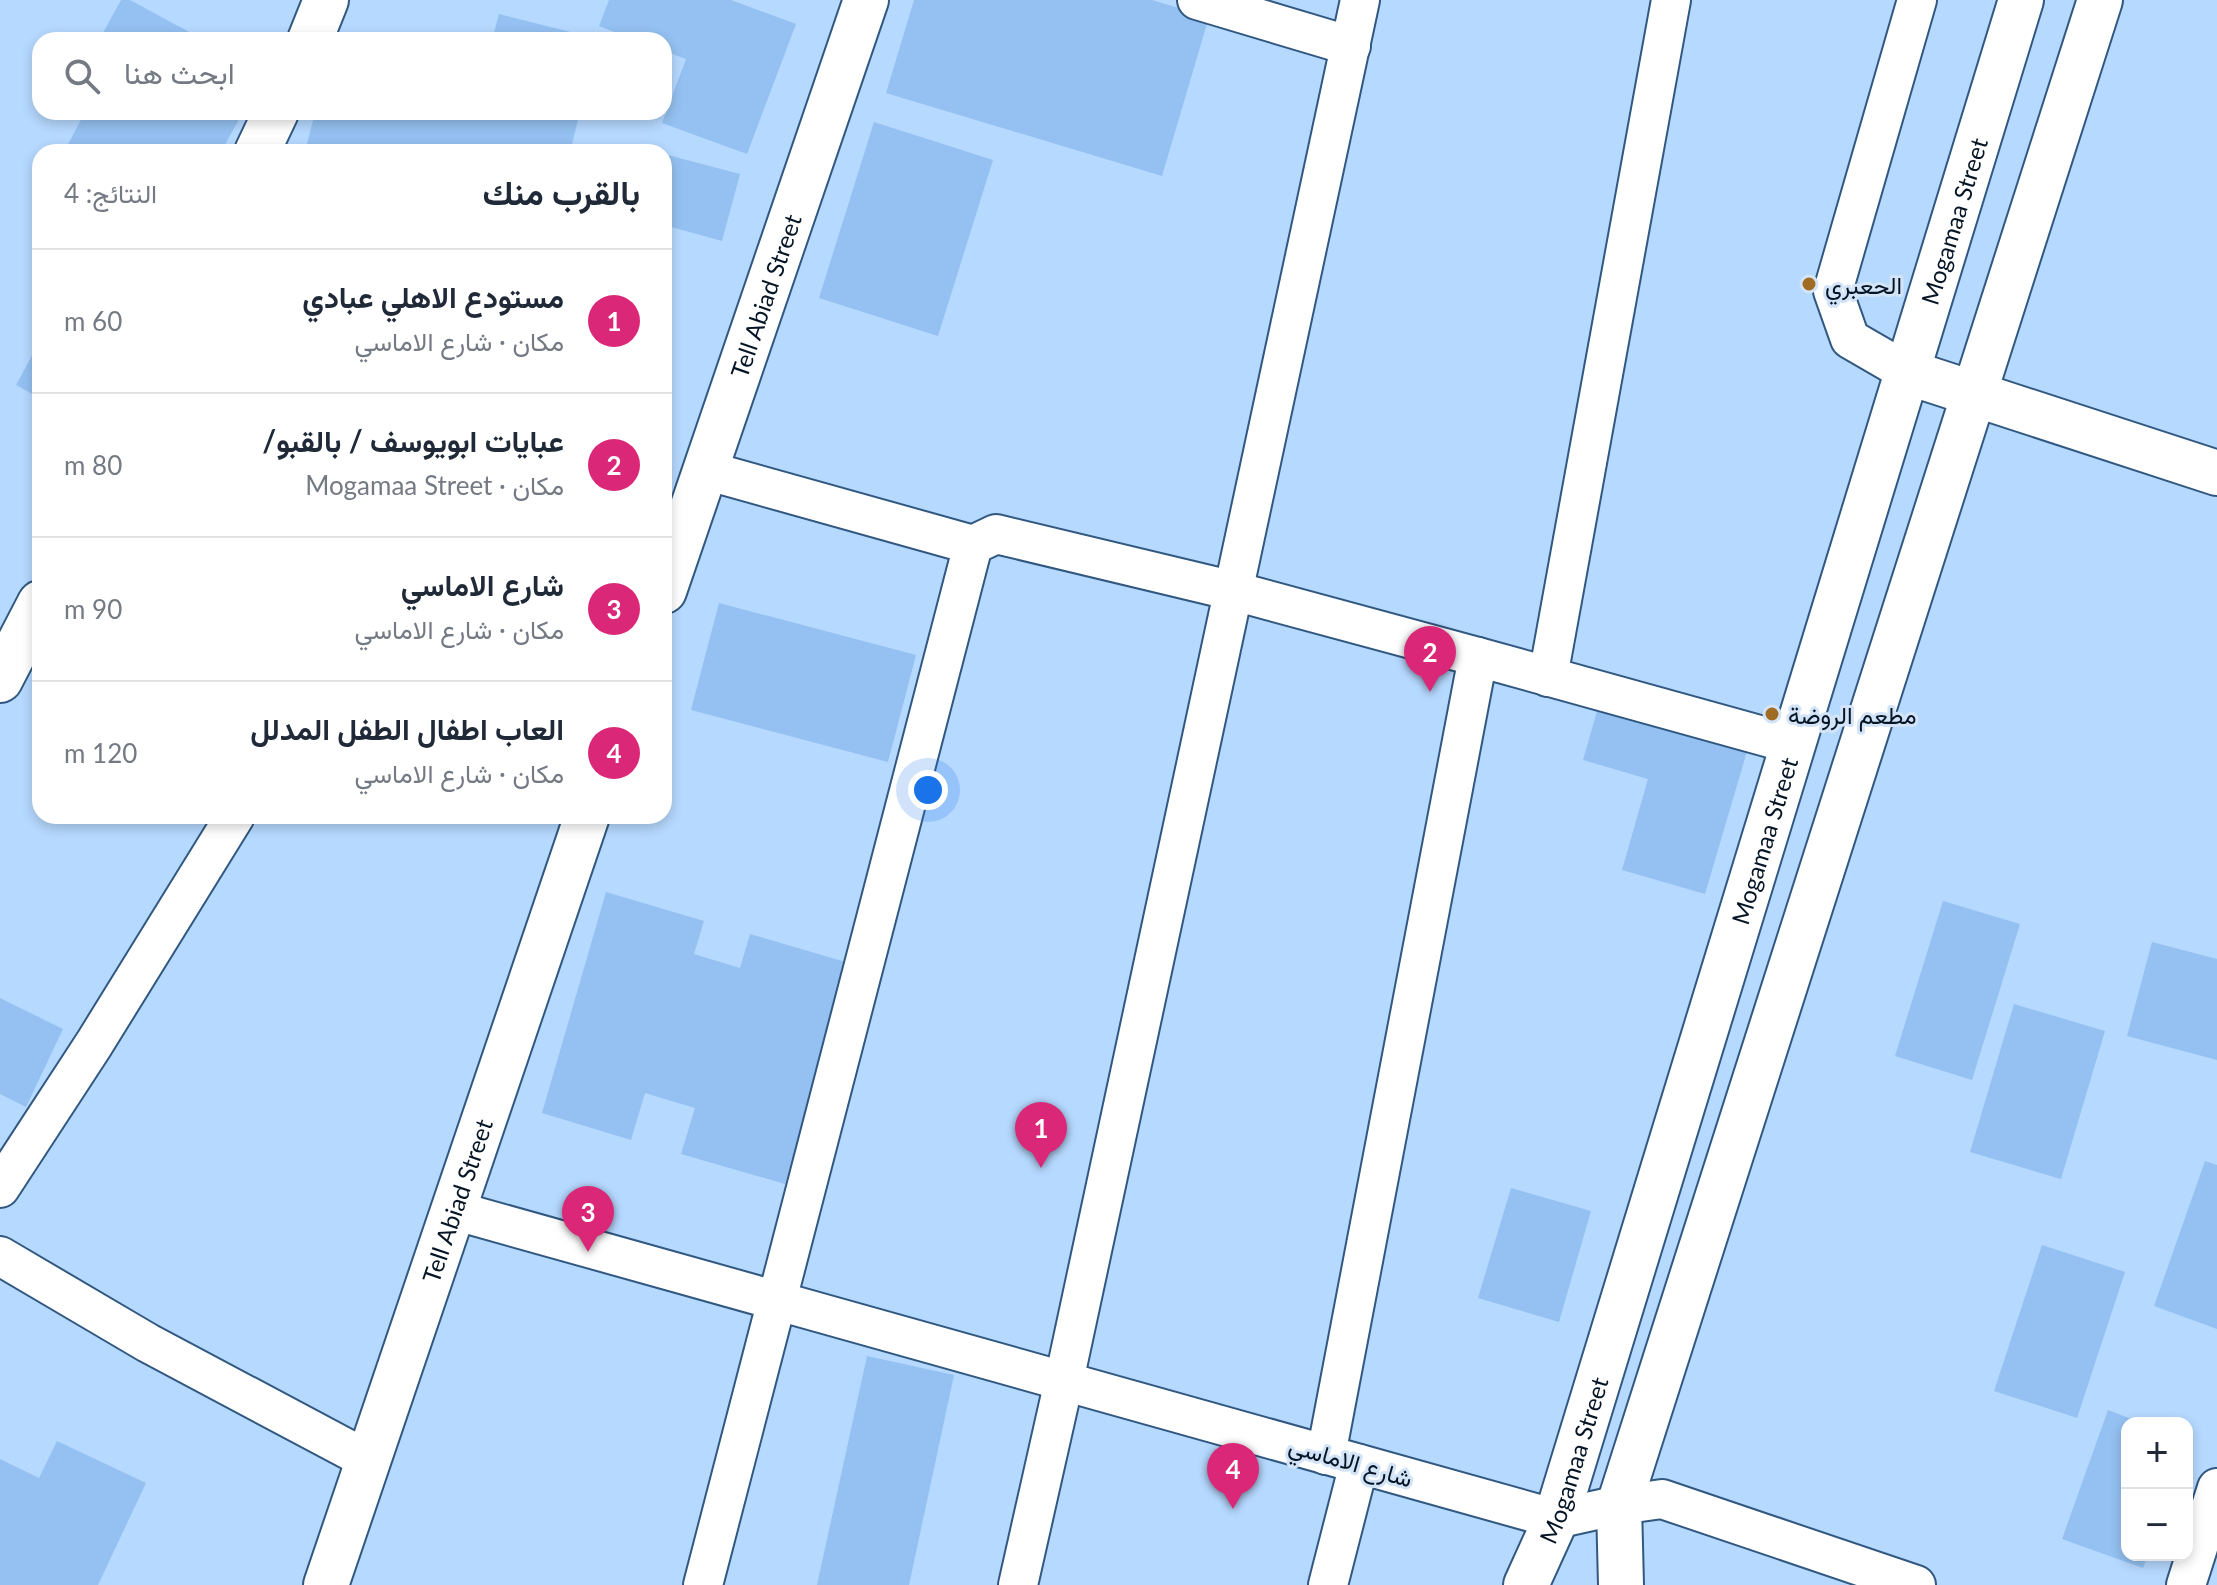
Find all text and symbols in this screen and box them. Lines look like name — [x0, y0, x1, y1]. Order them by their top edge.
search box — [32, 32, 672, 120]
icon: search — [60, 54, 104, 98]
text: ابحث هنا — [124, 54, 235, 90]
street label: Mogamaa Street — [1914, 134, 1993, 308]
text: بالقرب منك — [482, 171, 640, 212]
text: النتائج: 4 — [64, 177, 157, 209]
street label: Tell Abiad Street — [724, 210, 806, 381]
place label: الحعبري — [1825, 270, 1902, 305]
marker: الحعبري — [1800, 275, 1818, 293]
text: مستودع الاهلي عبادي — [302, 278, 564, 314]
text: 60 m — [64, 305, 122, 337]
text: 1 — [606, 305, 622, 337]
text: مكان · شارع الاماسي — [355, 325, 564, 357]
text: عبايات ابويوسف / بالقبو/ — [262, 422, 564, 458]
text: 80 m — [64, 449, 122, 481]
text: 2 — [606, 449, 622, 481]
text: مكان · Mogamaa Street — [305, 469, 564, 501]
text: شارع الاماسي — [401, 566, 564, 602]
text: 90 m — [64, 593, 122, 625]
text: 3 — [606, 593, 622, 625]
text: مكان · شارع الاماسي — [355, 613, 564, 645]
pin: 2 — [1404, 626, 1456, 692]
place label: مطعم الروضة — [1788, 700, 1917, 732]
marker: مطعم الروضة — [1763, 705, 1781, 723]
text: العاب اطفال الطفل المدلل — [250, 710, 564, 746]
text: 120 m — [64, 737, 137, 769]
text: 4 — [606, 737, 622, 769]
street label: Mogamaa Street — [1725, 753, 1803, 927]
text: مكان · شارع الاماسي — [355, 757, 564, 789]
your location — [908, 770, 948, 810]
pin: 1 — [1015, 1102, 1067, 1168]
street label: Tell Abiad Street — [415, 1115, 498, 1286]
pin: 3 — [562, 1186, 614, 1252]
street label: Mogamaa Street — [1532, 1373, 1613, 1548]
map controls — [2121, 1417, 2193, 1561]
button: + — [2121, 1417, 2193, 1489]
street label: شارع الاماسي — [1284, 1430, 1416, 1498]
pin: 4 — [1207, 1443, 1259, 1509]
button: − — [2121, 1489, 2193, 1561]

